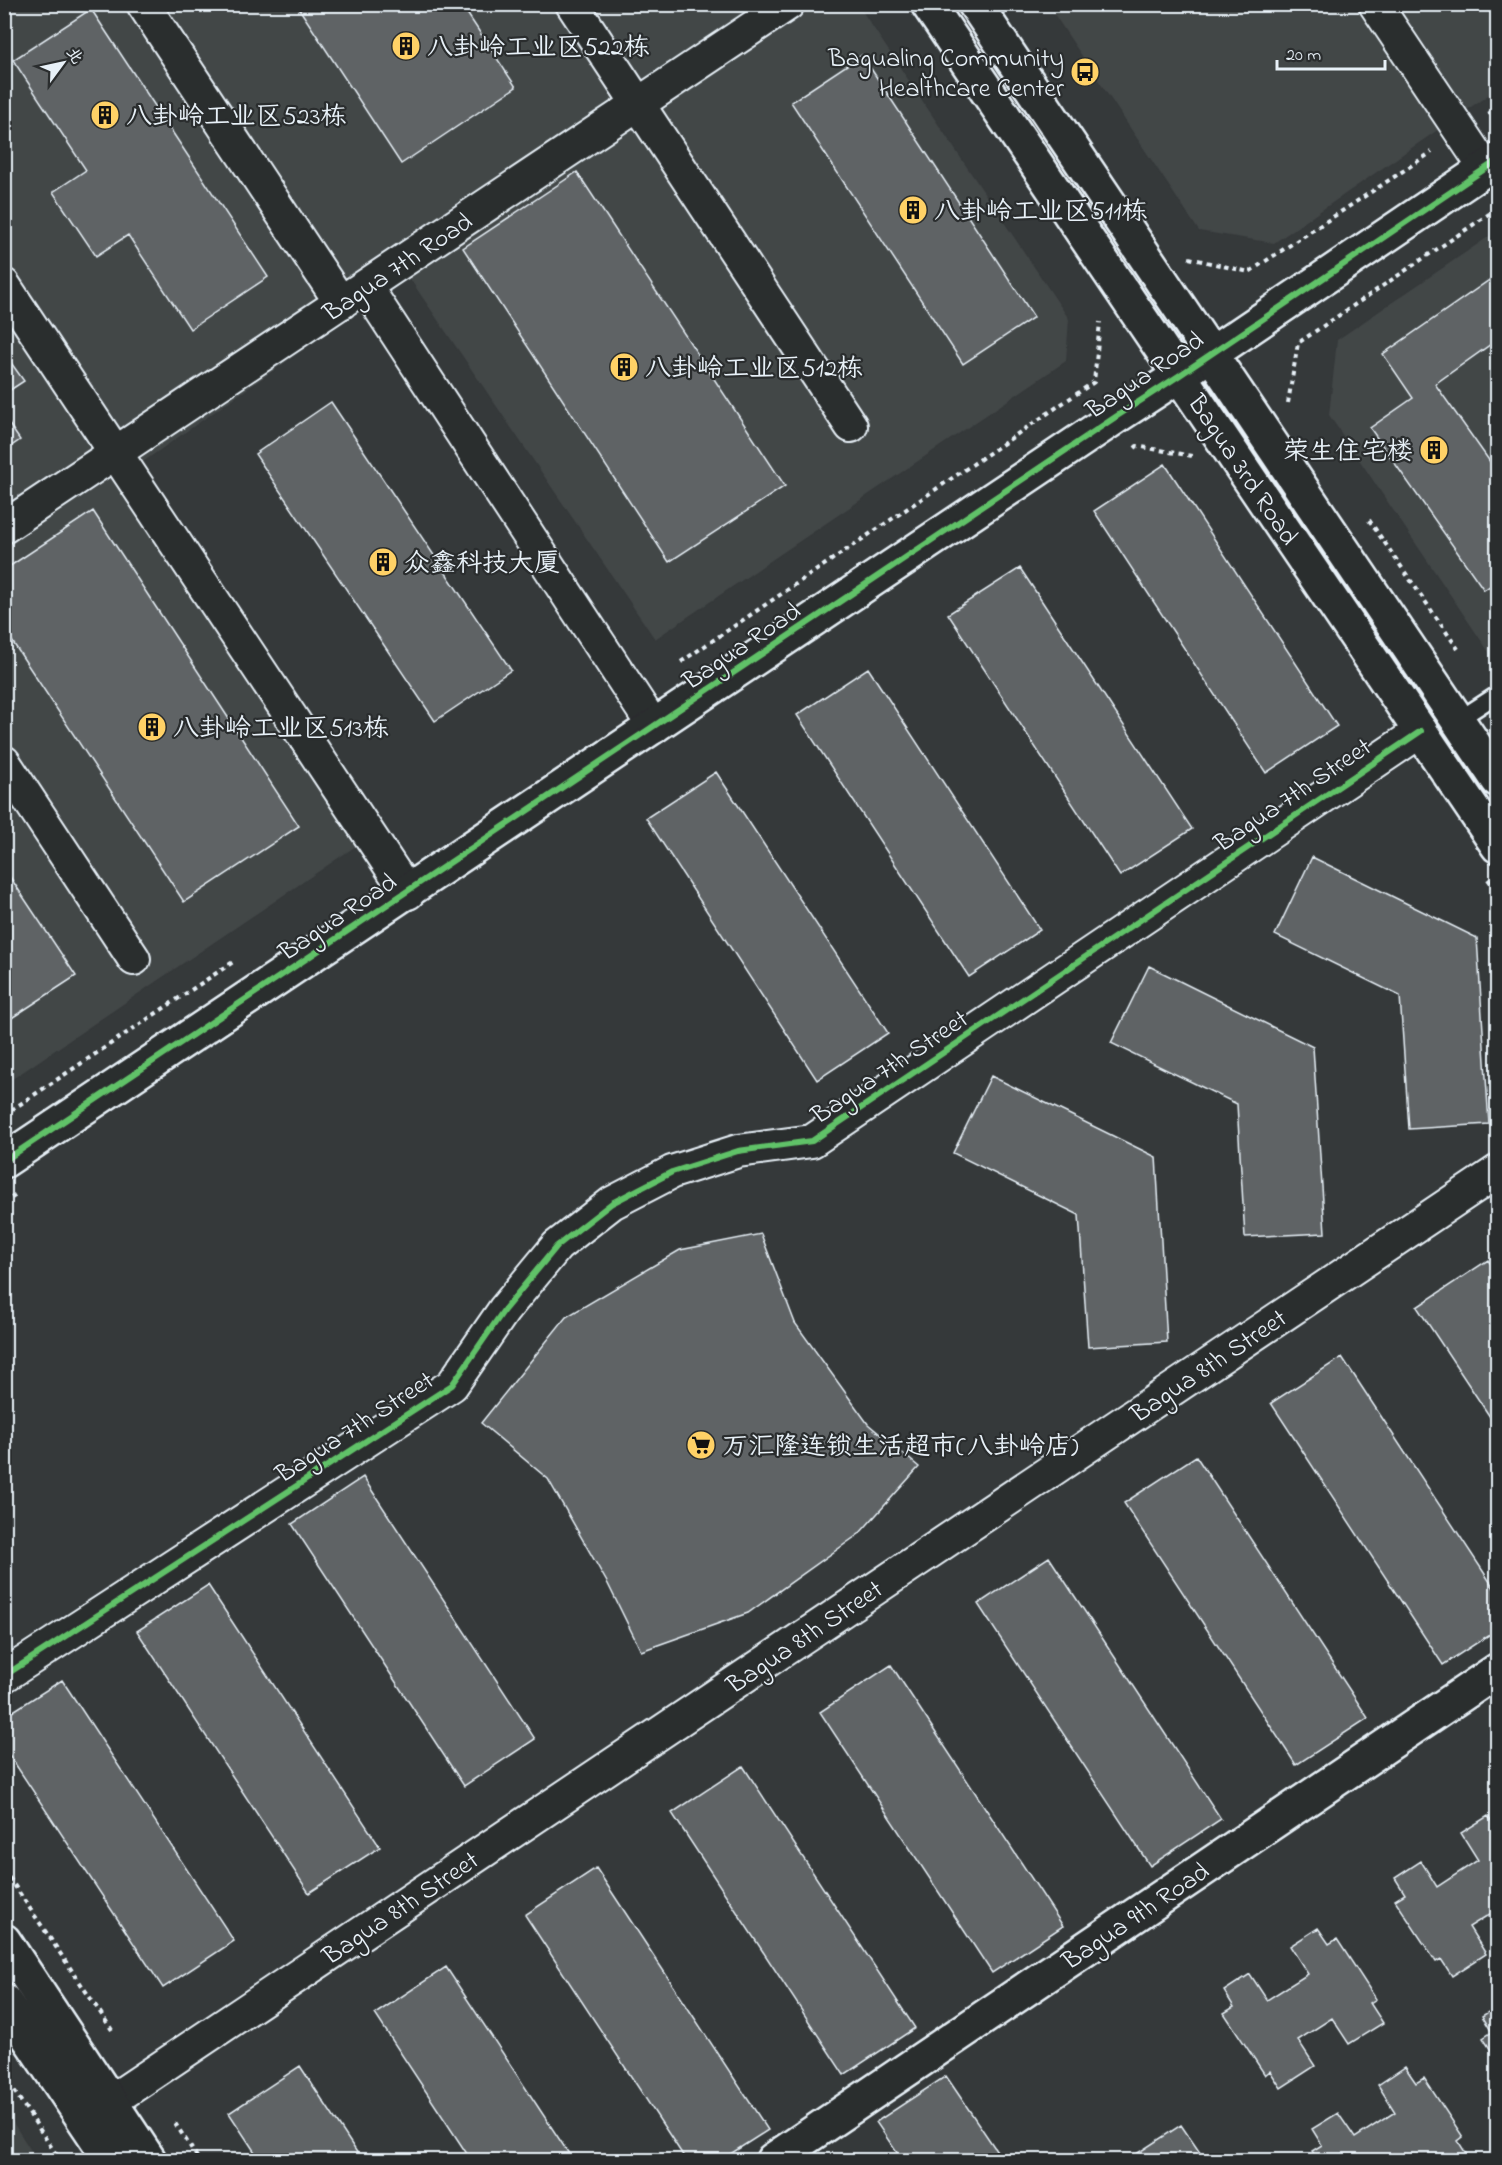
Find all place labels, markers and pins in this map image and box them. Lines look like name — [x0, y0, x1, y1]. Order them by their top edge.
building icon: 八卦岭工业区522栋 — [390, 30, 422, 62]
place label: 八卦岭工业区522栋 — [427, 30, 650, 68]
place label: Bagualing Community Healthcare Center — [827, 41, 1065, 109]
bus stop icon: Bagualing Community Healthcare Center — [1069, 56, 1101, 88]
building icon: 八卦岭工业区523栋 — [89, 99, 121, 131]
place label: 八卦岭工业区523栋 — [126, 99, 347, 137]
building icon: 八卦岭工业区511栋 — [897, 194, 929, 226]
place label: 八卦岭工业区511栋 — [934, 194, 1147, 232]
building icon: 八卦岭工业区512栋 — [608, 351, 640, 383]
place label: 八卦岭工业区512栋 — [645, 351, 863, 389]
place label: 荣生住宅楼 — [1283, 434, 1413, 472]
building icon: 荣生住宅楼 — [1418, 434, 1450, 466]
building icon: 众鑫科技大厦 — [367, 546, 399, 578]
place label: 众鑫科技大厦 — [404, 546, 560, 584]
building icon: 八卦岭工业区513栋 — [136, 711, 168, 743]
place label: 八卦岭工业区513栋 — [173, 711, 389, 749]
supermarket icon: 万汇隆连锁生活超市(八卦岭店) — [685, 1429, 717, 1461]
place label: 万汇隆连锁生活超市(八卦岭店) — [722, 1429, 1079, 1467]

